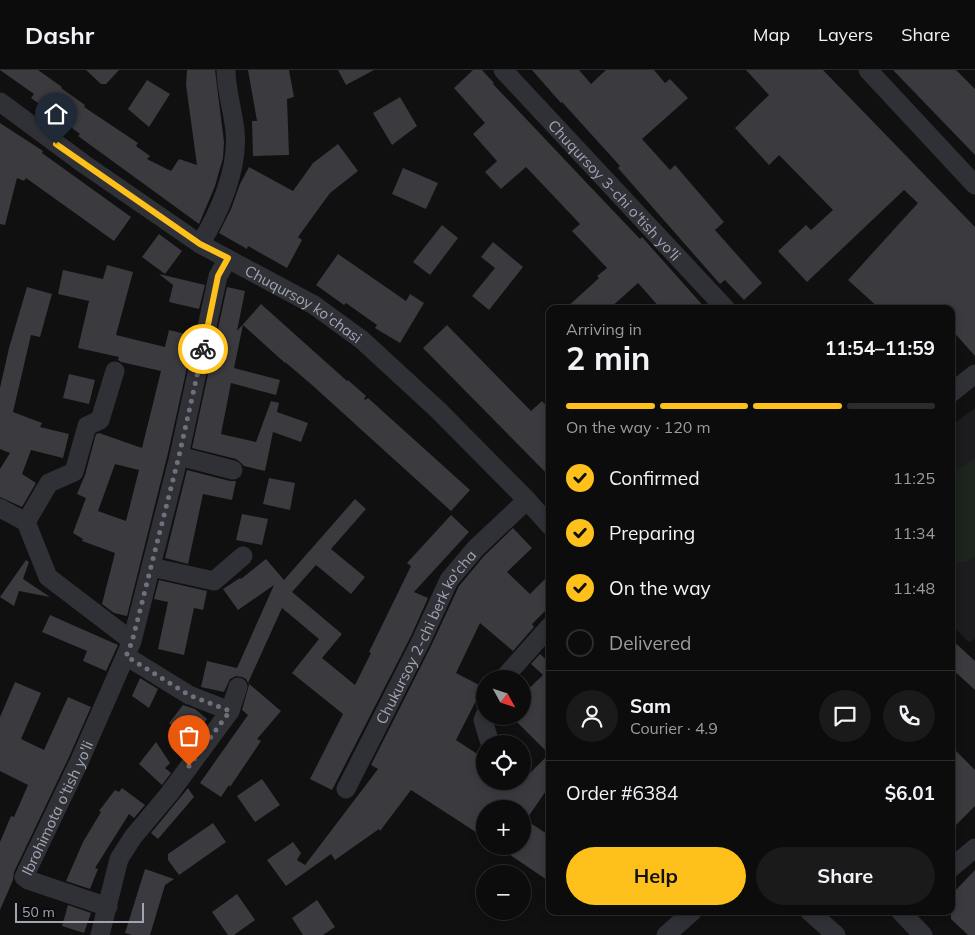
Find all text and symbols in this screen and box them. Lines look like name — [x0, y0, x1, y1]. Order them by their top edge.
text: Dashr — [25, 20, 94, 50]
text: Map — [753, 23, 790, 46]
text: Layers — [818, 23, 873, 46]
text: Share — [901, 23, 950, 46]
pin — [35, 93, 77, 144]
icon: home — [42, 100, 70, 128]
street label: Chuqursoy 3-chi o'tish yo'li — [545, 115, 685, 264]
street label: Chuqursoy ko'chasi — [242, 260, 366, 347]
text: Arriving in — [566, 319, 642, 339]
courier — [178, 324, 228, 374]
icon: bike — [189, 335, 217, 363]
text: 11:54–11:59 — [825, 336, 935, 360]
text: 2 min — [566, 338, 650, 378]
text: On the way · 120 m — [566, 417, 711, 437]
icon: check — [566, 464, 594, 492]
text: Confirmed — [609, 466, 700, 490]
text: 11:25 — [893, 468, 935, 488]
icon: check — [566, 519, 594, 547]
text: Preparing — [609, 521, 695, 545]
text: 11:34 — [893, 523, 935, 543]
street label: Chukursoy 2-chi berk ko'cha — [371, 546, 480, 727]
icon: check — [566, 574, 594, 602]
text: On the way — [609, 576, 711, 600]
text: 11:48 — [893, 578, 935, 598]
text: Delivered — [609, 631, 691, 655]
north arrow — [476, 670, 531, 725]
map controls — [476, 670, 531, 920]
button: person — [566, 690, 618, 742]
button: chat — [819, 690, 871, 742]
button: phone — [883, 690, 935, 742]
text: Sam — [630, 694, 671, 718]
pin — [168, 715, 210, 766]
text: Courier · 4.9 — [630, 718, 718, 738]
icon: bag — [175, 722, 203, 750]
button: locate — [476, 735, 531, 790]
street label: Ibrohimota o'tish yo'li — [17, 738, 97, 878]
text: Order #6384 — [566, 781, 678, 805]
text: $6.01 — [885, 781, 935, 805]
button: + — [476, 800, 531, 855]
button: Help — [566, 847, 746, 905]
button: Share — [756, 847, 935, 905]
button: − — [476, 865, 531, 920]
scale bar — [15, 900, 144, 923]
text: 50 m — [22, 903, 55, 921]

